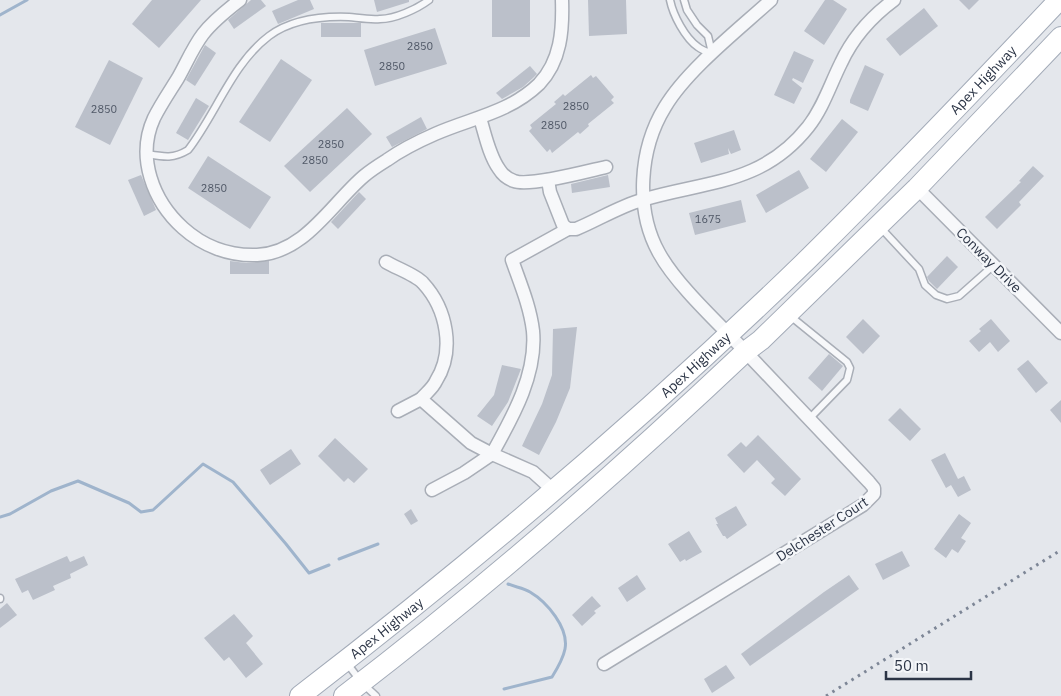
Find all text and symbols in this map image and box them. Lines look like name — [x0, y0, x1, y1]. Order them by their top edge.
house number: 2850 — [407, 39, 433, 53]
street label: Apex Highway — [946, 42, 1020, 118]
house number: 2850 — [379, 59, 405, 73]
house number: 2850 — [563, 99, 589, 113]
house number: 2850 — [91, 102, 117, 116]
house number: 2850 — [541, 118, 567, 132]
house number: 2850 — [318, 137, 344, 151]
house number: 2850 — [302, 153, 328, 167]
house number: 2850 — [201, 181, 227, 195]
house number: 1675 — [695, 212, 721, 226]
street label: Conway Drive — [953, 224, 1026, 297]
street label: Apex Highway — [657, 328, 734, 402]
street label: Delchester Court — [773, 493, 871, 565]
street label: Apex Highway — [346, 593, 427, 663]
scale bar — [886, 648, 971, 680]
text: 50 m — [894, 656, 929, 675]

